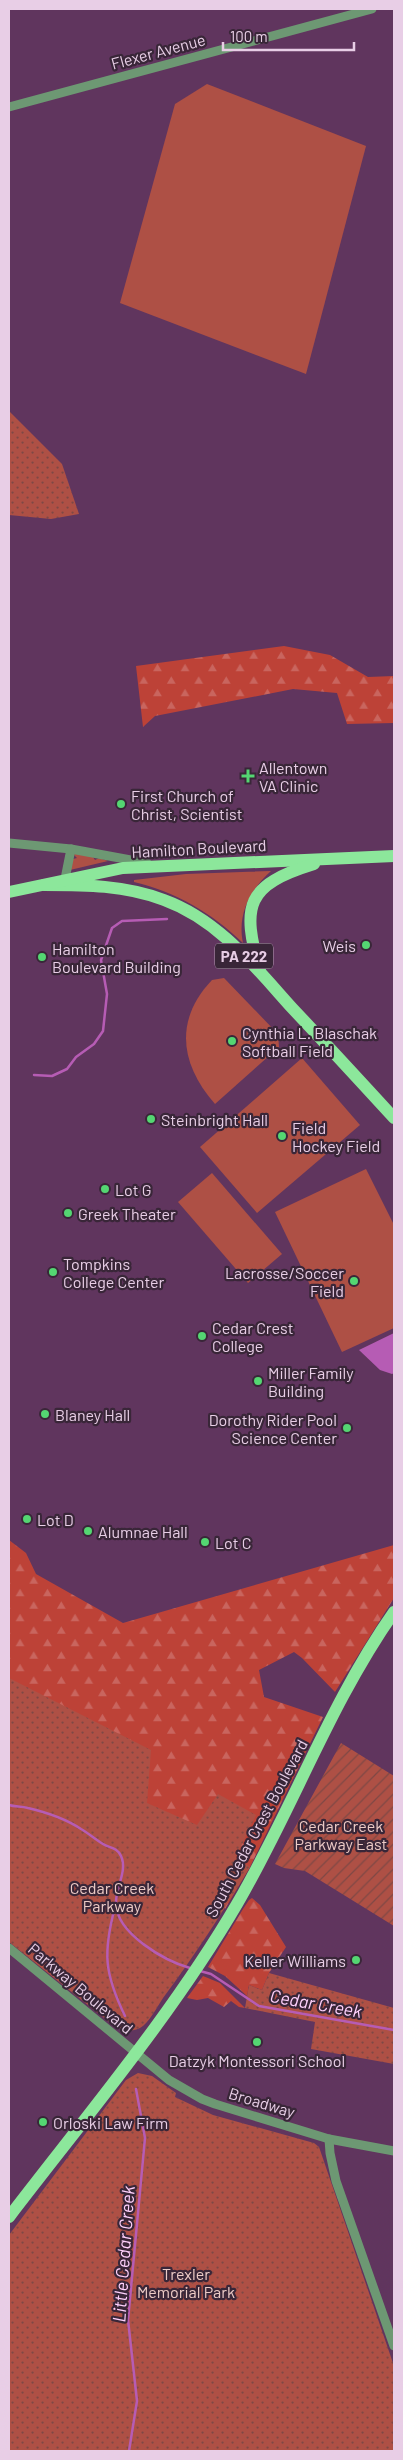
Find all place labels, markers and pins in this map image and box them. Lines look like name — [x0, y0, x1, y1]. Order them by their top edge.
place label: Allentown VA Clinic — [259, 758, 327, 795]
marker: Allentown VA Clinic — [241, 769, 255, 783]
place label: First Church of Christ, Scientist — [131, 786, 242, 823]
marker: First Church of Christ, Scientist — [115, 798, 127, 810]
place label: Weis — [322, 936, 356, 955]
place label: Hamilton Boulevard Building — [52, 939, 181, 976]
marker: Weis — [360, 939, 372, 951]
marker: Hamilton Boulevard Building — [36, 951, 48, 963]
place label: Cynthia L. Blaschak Softball Field — [242, 1023, 377, 1060]
marker: Cynthia L. Blaschak Softball Field — [226, 1035, 238, 1047]
place label: Steinbright Hall — [161, 1110, 268, 1129]
marker: Steinbright Hall — [145, 1113, 157, 1125]
place label: Field Hockey Field — [292, 1118, 380, 1155]
marker: Field Hockey Field — [276, 1130, 288, 1142]
place label: Lot G — [115, 1180, 152, 1199]
marker: Lot G — [99, 1183, 111, 1195]
place label: Greek Theater — [78, 1204, 176, 1223]
marker: Greek Theater — [62, 1207, 74, 1219]
place label: Tompkins College Center — [63, 1254, 165, 1291]
place label: Lacrosse/Soccer Field — [225, 1263, 344, 1300]
marker: Tompkins College Center — [47, 1266, 59, 1278]
marker: Lacrosse/Soccer Field — [348, 1275, 360, 1287]
place label: Cedar Crest College — [212, 1318, 294, 1355]
marker: Cedar Crest College — [196, 1330, 208, 1342]
place label: Miller Family Building — [268, 1363, 354, 1400]
marker: Miller Family Building — [252, 1375, 264, 1387]
place label: Blaney Hall — [55, 1405, 130, 1424]
marker: Blaney Hall — [39, 1408, 51, 1420]
place label: Dorothy Rider Pool Science Center — [209, 1410, 337, 1447]
marker: Dorothy Rider Pool Science Center — [341, 1422, 353, 1434]
place label: Lot D — [37, 1510, 74, 1529]
marker: Lot D — [21, 1513, 33, 1525]
place label: Alumnae Hall — [98, 1522, 188, 1541]
marker: Alumnae Hall — [82, 1525, 94, 1537]
place label: Lot C — [215, 1533, 251, 1552]
marker: Lot C — [199, 1536, 211, 1548]
place label: Keller Williams — [244, 1951, 346, 1970]
marker: Keller Williams — [350, 1954, 362, 1966]
marker: Datzyk Montessori School — [251, 2036, 263, 2048]
place label: Datzyk Montessori School — [169, 2051, 345, 2070]
place label: Orloski Law Firm — [53, 2113, 168, 2132]
marker: Orloski Law Firm — [37, 2116, 49, 2128]

